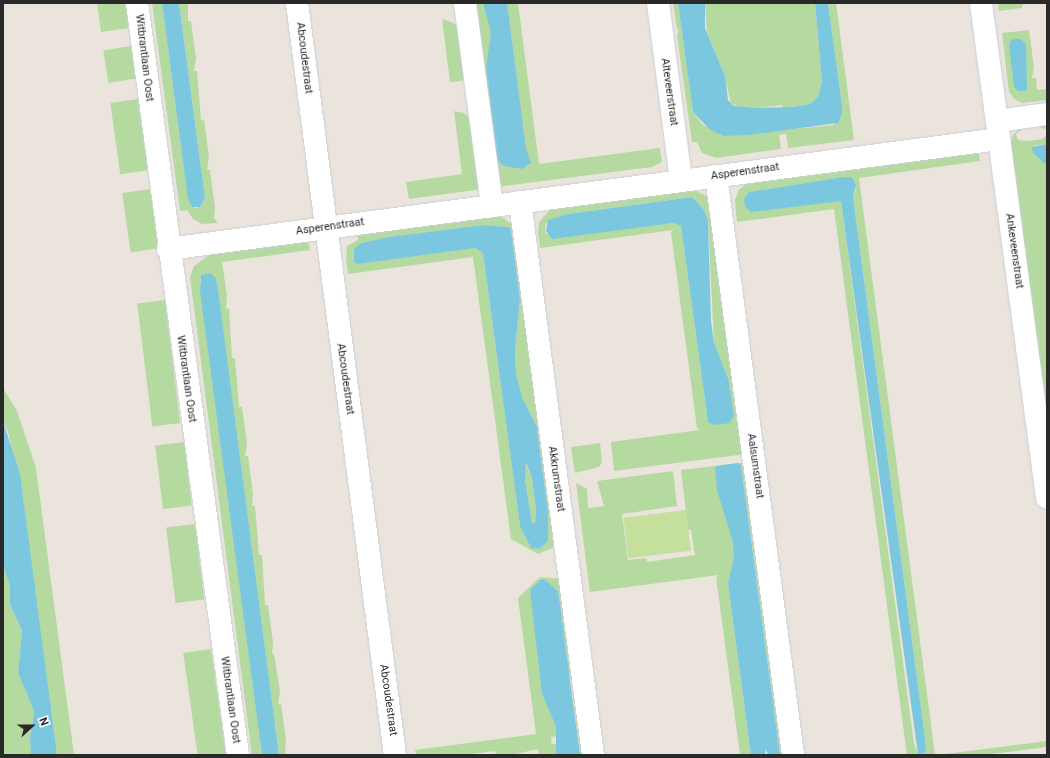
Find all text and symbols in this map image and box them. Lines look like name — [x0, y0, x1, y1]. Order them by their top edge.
street label: Witbrantlaan Oost — [132, 14, 156, 102]
street label: Abcoudestraat — [293, 22, 315, 94]
street label: Alteveerstraat — [658, 57, 680, 127]
street label: Asperenstraat — [710, 161, 780, 183]
street label: Ankeveenstraat — [1002, 213, 1026, 289]
street label: Asperenstraat — [295, 216, 365, 238]
street label: Witbrantlaan Oost — [173, 335, 199, 423]
street label: Abcoudestraat — [333, 343, 357, 415]
street label: Aalsumstraat — [744, 433, 766, 499]
street label: Akkrumstraat — [545, 445, 567, 513]
street label: Witbrantlaan Oost — [217, 656, 243, 744]
street label: Abcoudestraat — [376, 664, 400, 736]
north arrow — [12, 706, 52, 746]
text: N — [36, 716, 51, 727]

